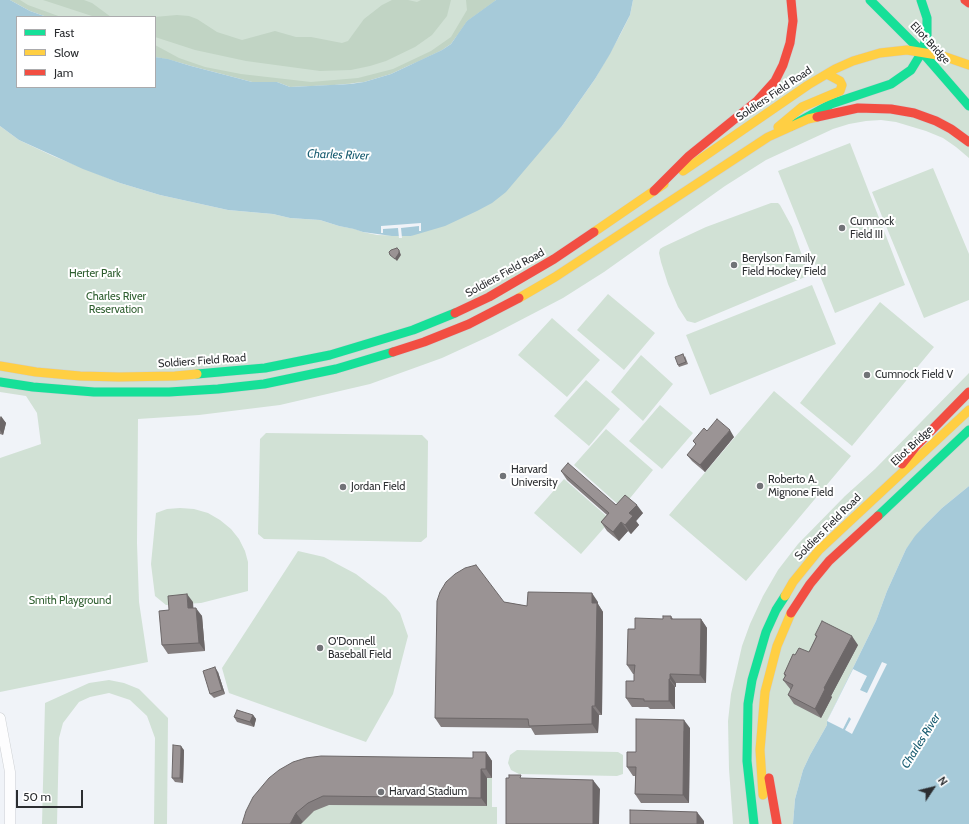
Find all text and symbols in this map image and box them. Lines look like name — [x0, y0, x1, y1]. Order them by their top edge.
legend — [16, 16, 156, 88]
street label: Eliot Bridge — [907, 19, 953, 67]
text: Fast — [54, 25, 74, 40]
text: Slow — [54, 45, 79, 60]
street label: Soldiers Field Road — [734, 64, 814, 124]
text: Jam — [54, 65, 73, 80]
water label: Charles River — [307, 147, 369, 163]
place label: Cumnock Field III — [850, 215, 894, 241]
marker: Cumnock Field III — [837, 223, 847, 233]
street label: Soldiers Field Road — [463, 246, 547, 300]
place label: Berylson Family Field Hockey Field — [742, 252, 826, 278]
marker: Berylson Family Field Hockey Field — [729, 260, 739, 270]
park label: Herter Park — [69, 267, 121, 281]
park label: Charles River Reservation — [86, 290, 146, 316]
street label: Soldiers Field Road — [158, 351, 246, 371]
place label: Cumnock Field V — [875, 368, 953, 382]
marker: Cumnock Field V — [862, 370, 872, 380]
street label: Eliot Bridge — [888, 423, 936, 469]
place label: Harvard University — [511, 463, 558, 489]
marker: Harvard University — [498, 471, 508, 481]
place label: Roberto A. Mignone Field — [768, 473, 833, 499]
place label: Jordan Field — [351, 480, 405, 494]
marker: Roberto A. Mignone Field — [755, 481, 765, 491]
marker: Jordan Field — [338, 482, 348, 492]
street label: Soldiers Field Road — [792, 491, 864, 563]
park label: Smith Playground — [29, 594, 111, 608]
place label: O'Donnell Baseball Field — [328, 635, 391, 661]
marker: O'Donnell Baseball Field — [315, 643, 325, 653]
water label: Charles River — [898, 711, 944, 771]
north arrow — [913, 768, 953, 808]
text: N — [935, 774, 951, 788]
scale bar — [18, 782, 85, 808]
place label: Harvard Stadium — [389, 785, 467, 799]
marker: Harvard Stadium — [376, 787, 386, 797]
text: 50 m — [23, 789, 51, 804]

